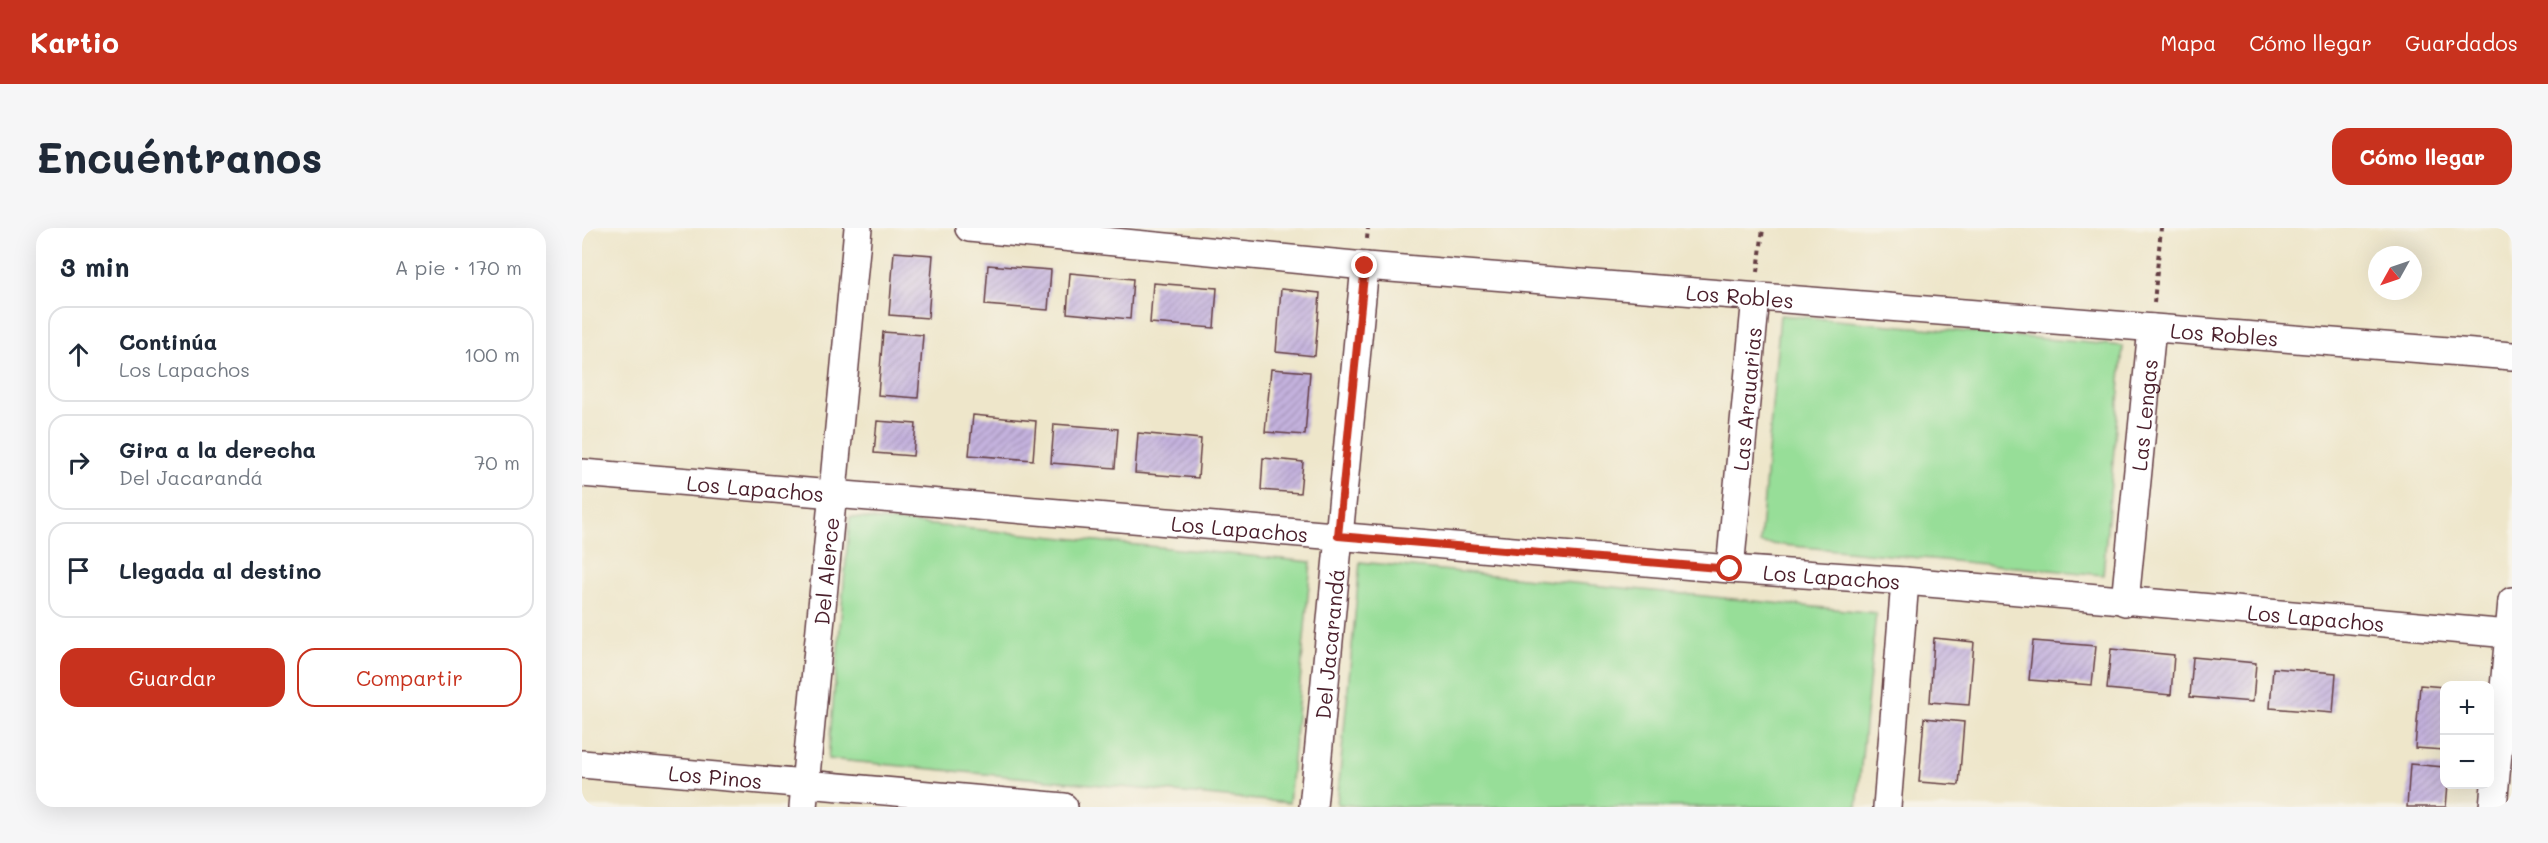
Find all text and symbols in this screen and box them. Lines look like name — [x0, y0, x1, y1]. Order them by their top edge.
text: Kartio — [30, 24, 119, 60]
text: Mapa — [2160, 29, 2216, 56]
text: Cómo llegar — [2249, 29, 2372, 56]
text: Guardados — [2405, 29, 2518, 56]
button: Cómo llegar — [2332, 128, 2512, 185]
text: Encuéntranos — [36, 129, 322, 184]
north arrow — [2368, 246, 2422, 300]
text: 3 min — [60, 250, 129, 284]
route end — [1351, 252, 1377, 278]
text: A pie · 170 m — [395, 254, 522, 280]
street label: Los Robles — [1685, 278, 1795, 313]
street label: Los Robles — [2170, 316, 2280, 351]
street label: Las Arauarias — [1726, 326, 1767, 472]
text: Continúa — [119, 327, 217, 356]
icon: ahead — [62, 338, 95, 371]
text: 100 m — [464, 341, 520, 367]
text: Los Lapachos — [119, 356, 250, 382]
street label: Las Lengas — [2124, 358, 2162, 472]
text: Gira a la derecha — [119, 435, 316, 464]
icon: right — [62, 446, 95, 479]
text: 70 m — [474, 449, 520, 475]
text: Del Jacarandá — [119, 464, 263, 490]
street label: Los Lapachos — [686, 468, 825, 507]
street label: Los Lapachos — [1170, 509, 1309, 547]
street label: Del Alerce — [807, 516, 844, 626]
icon: arrive — [62, 554, 95, 587]
route start — [1716, 555, 1742, 581]
text: Llegada al destino — [119, 556, 321, 585]
street label: Los Lapachos — [1762, 558, 1901, 594]
street label: Del Jacarandá — [1308, 567, 1349, 720]
street label: Los Lapachos — [2246, 598, 2386, 637]
button: Guardar — [60, 648, 285, 707]
button: Compartir — [297, 648, 522, 707]
map controls — [2440, 681, 2494, 789]
button: + — [2440, 681, 2494, 735]
button: − — [2440, 735, 2494, 789]
street label: Los Pinos — [667, 758, 764, 794]

